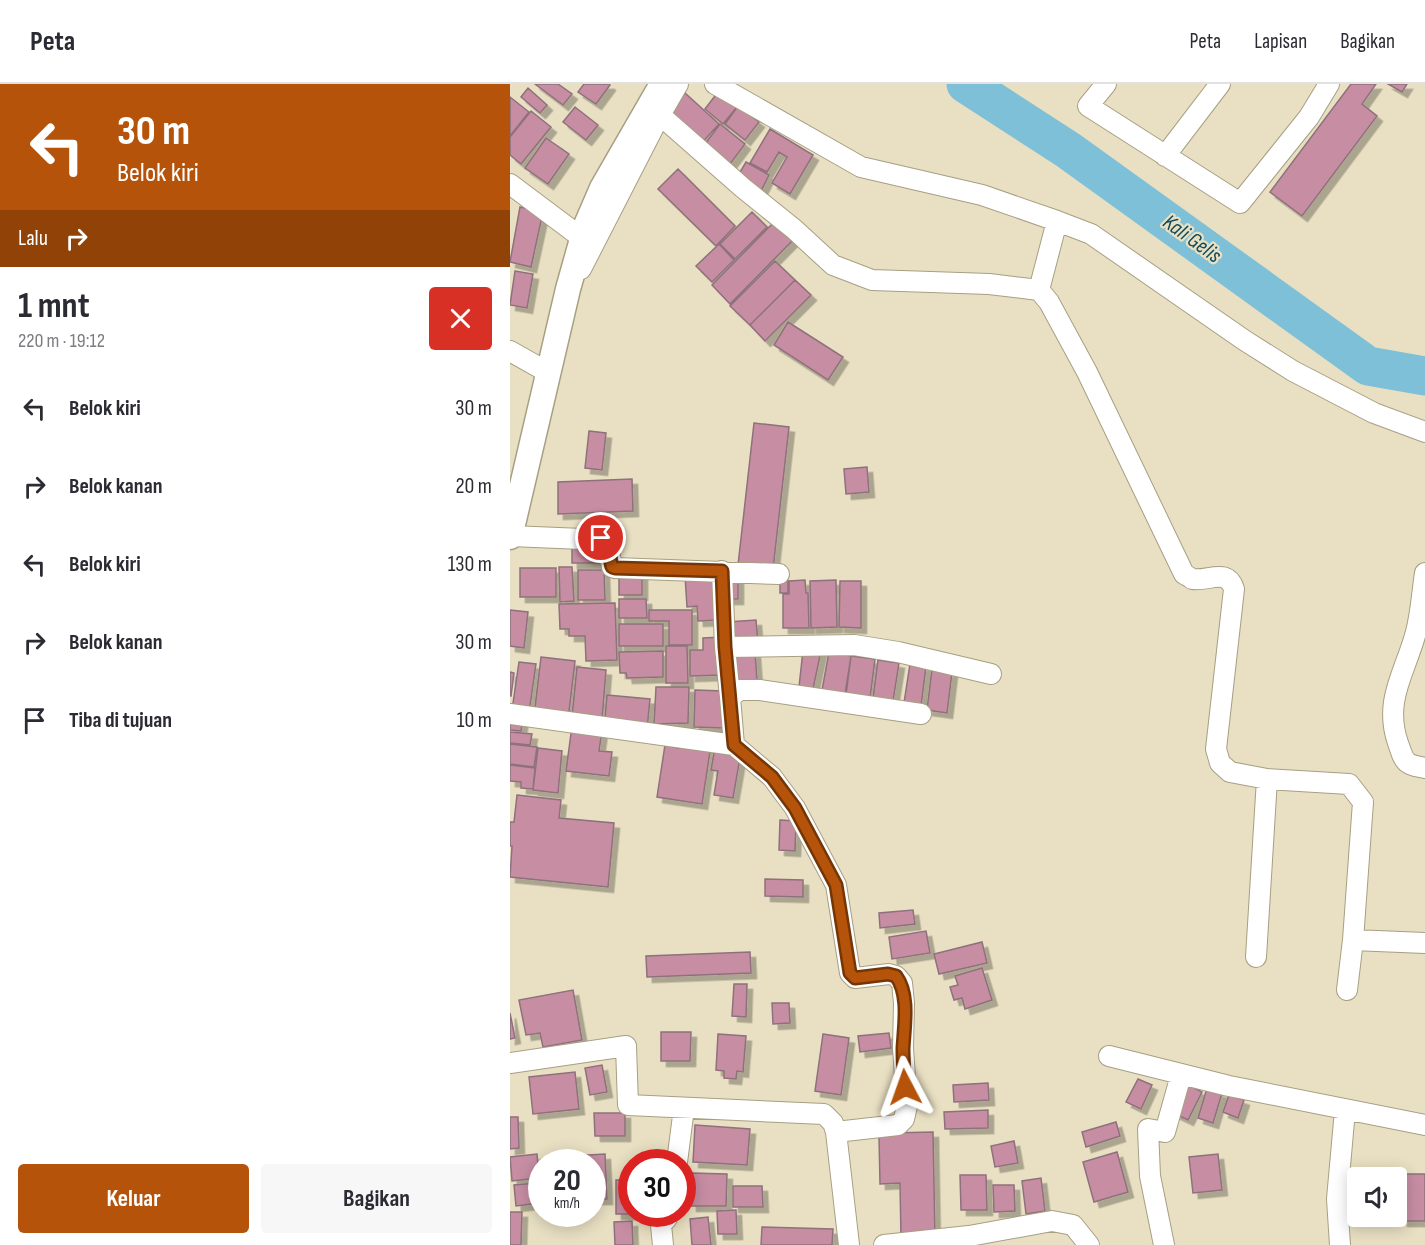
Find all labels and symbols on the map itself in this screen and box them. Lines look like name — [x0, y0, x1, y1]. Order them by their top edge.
water label: Kali Gelis — [1157, 209, 1227, 269]
pin — [575, 512, 626, 563]
position arrow — [873, 1055, 937, 1119]
speed limit sign: 30 — [618, 1149, 696, 1227]

